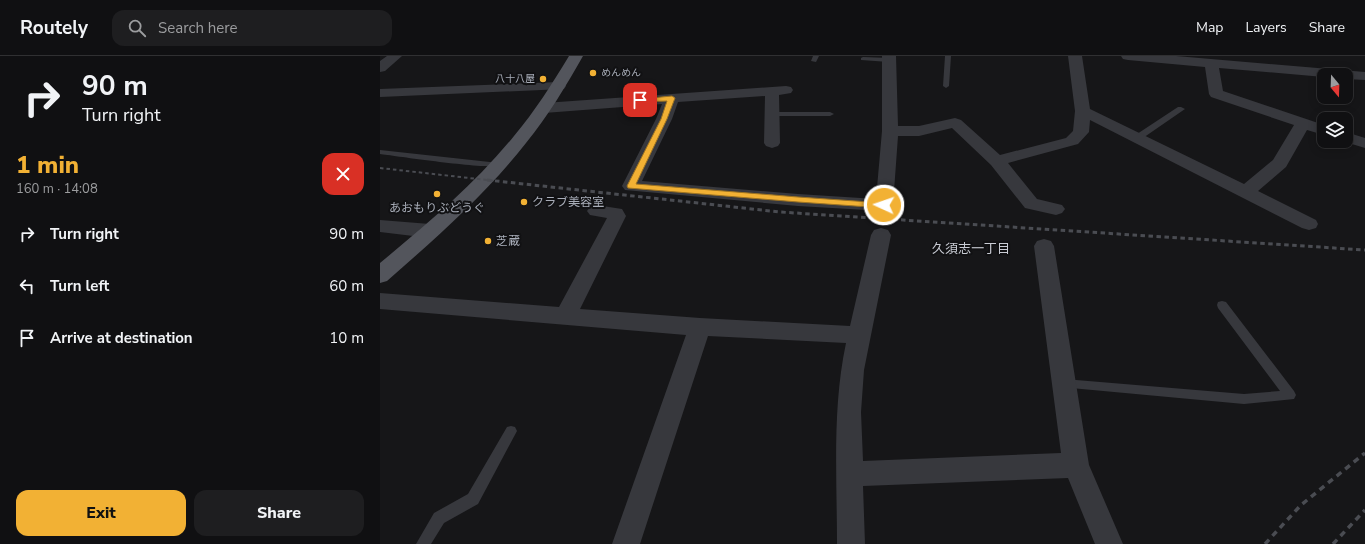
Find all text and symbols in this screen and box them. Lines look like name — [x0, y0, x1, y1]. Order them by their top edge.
search box — [112, 10, 392, 46]
text: Routely — [20, 15, 88, 41]
icon: search — [126, 17, 148, 39]
text: Search here — [158, 18, 238, 38]
text: Map — [1196, 18, 1223, 37]
text: Layers — [1245, 18, 1287, 37]
text: Share — [1309, 18, 1345, 37]
place label: めんめん — [601, 66, 641, 80]
text: 90 m — [82, 67, 148, 105]
marker: めんめん — [588, 68, 598, 78]
north arrow — [1317, 68, 1353, 104]
map controls — [1317, 68, 1353, 148]
icon: right — [16, 72, 68, 124]
place label: 八十八屋 — [495, 72, 535, 86]
marker: 八十八屋 — [538, 74, 548, 84]
pin — [623, 83, 657, 117]
icon: arrive — [629, 89, 651, 111]
text: Turn right — [82, 103, 161, 127]
button: layers — [1317, 112, 1353, 148]
text: 1 min — [16, 149, 79, 181]
button: close — [322, 153, 364, 195]
text: 160 m · 14:08 — [16, 180, 98, 198]
position arrow — [863, 184, 905, 226]
marker: あおもりぶどうぐ — [432, 189, 442, 199]
place label: クラブ美容室 — [532, 194, 604, 210]
marker: クラブ美容室 — [519, 197, 529, 207]
place label: あおもりぶどうぐ — [389, 200, 485, 216]
icon: right — [16, 223, 38, 245]
text: Turn right — [50, 224, 119, 244]
text: 90 m — [329, 224, 364, 244]
place label: 芝蔵 — [496, 233, 520, 249]
marker: 芝蔵 — [483, 236, 493, 246]
district label: 久須志一丁目 — [932, 240, 1010, 258]
icon: left — [16, 275, 38, 297]
text: Turn left — [50, 276, 109, 296]
text: 60 m — [329, 276, 364, 296]
icon: arrive — [16, 327, 38, 349]
text: Arrive at destination — [50, 328, 193, 348]
text: 10 m — [329, 328, 364, 348]
button: Exit — [16, 490, 186, 536]
button: Share — [194, 490, 364, 536]

